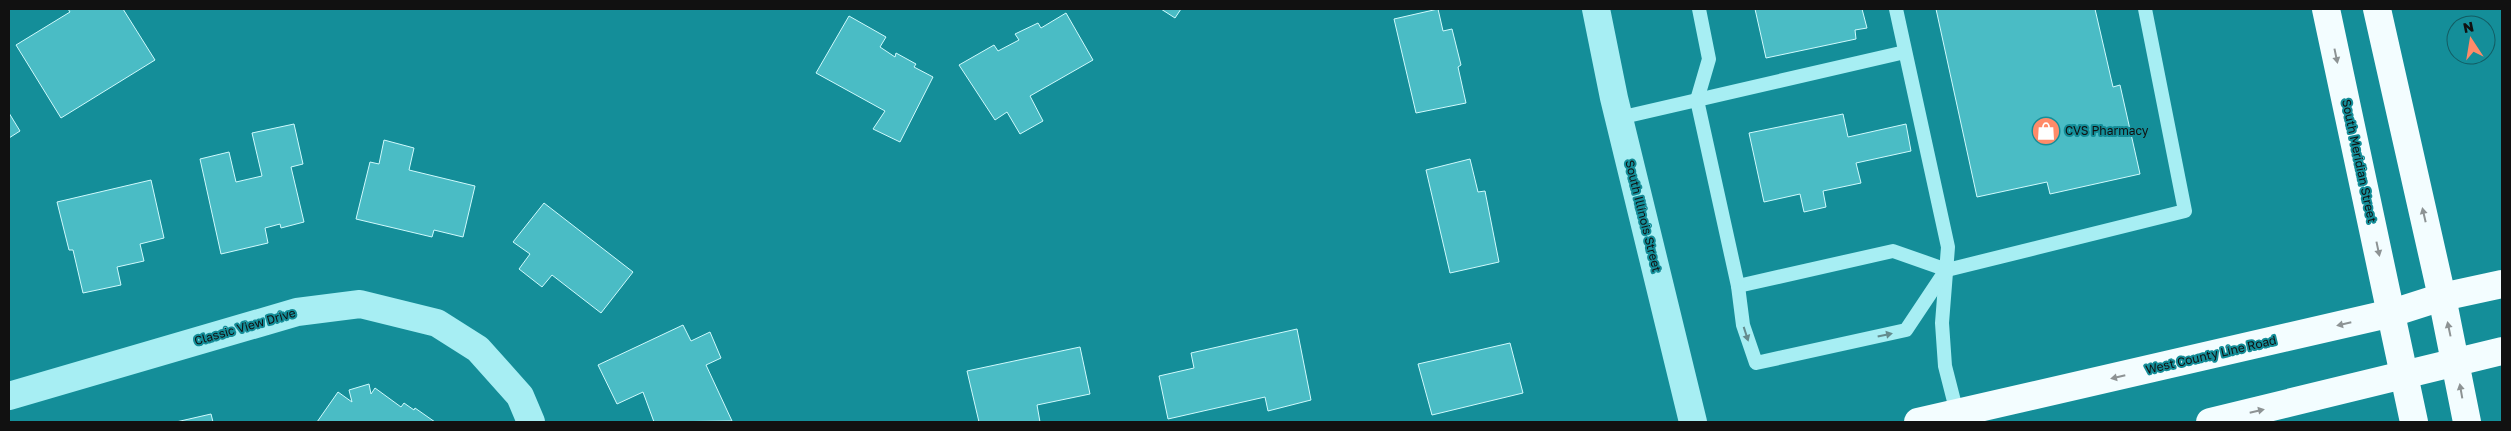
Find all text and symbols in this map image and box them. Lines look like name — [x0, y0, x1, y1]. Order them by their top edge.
north arrow — [2446, 15, 2496, 65]
text: N — [2461, 17, 2475, 36]
one-way arrow — [2333, 49, 2341, 65]
street label: South Meridian Street — [2339, 98, 2380, 224]
shop icon: CVS Pharmacy — [2031, 116, 2061, 146]
place label: CVS Pharmacy — [2065, 123, 2149, 138]
street label: South Illinois Street — [1622, 158, 1665, 274]
one-way arrow — [2420, 208, 2428, 223]
one-way arrow — [2375, 242, 2383, 258]
street label: Classic View Drive — [192, 305, 297, 348]
one-way arrow — [2337, 320, 2352, 328]
one-way arrow — [2445, 321, 2453, 336]
one-way arrow — [1743, 327, 1750, 342]
one-way arrow — [1877, 331, 1892, 339]
street label: West County Line Road — [2144, 332, 2278, 377]
one-way arrow — [2111, 373, 2126, 381]
one-way arrow — [2457, 383, 2465, 399]
one-way arrow — [2250, 407, 2265, 415]

